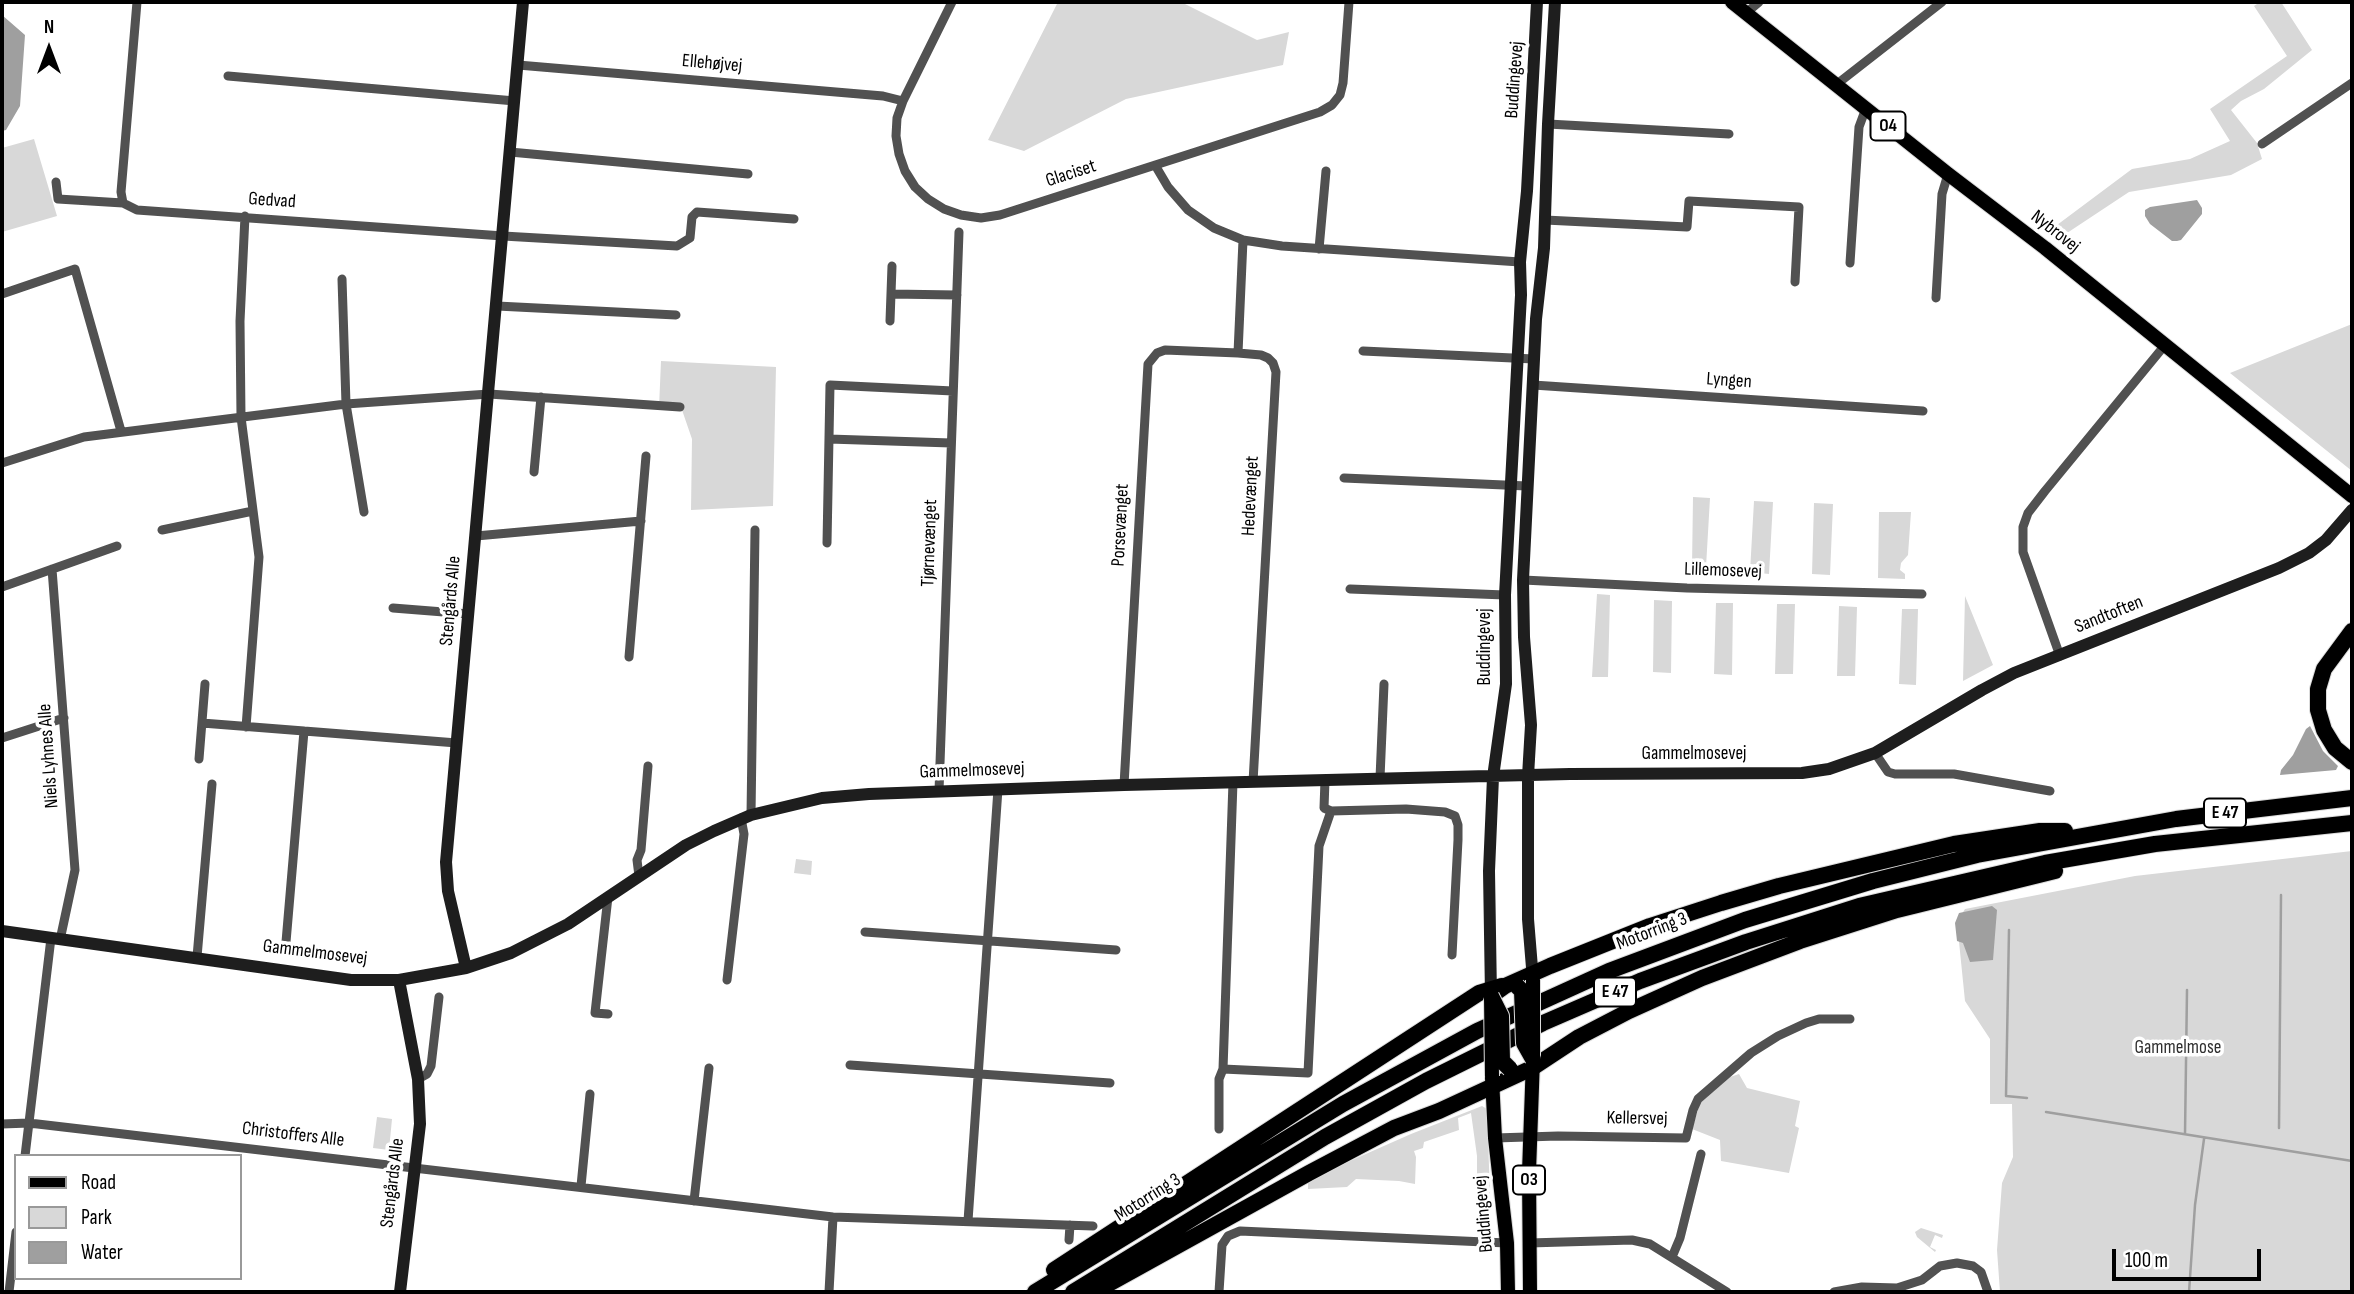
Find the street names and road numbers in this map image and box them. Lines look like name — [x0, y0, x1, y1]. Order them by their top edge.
street label: Buddingevej — [1501, 41, 1529, 119]
street label: Ellehøjvej — [681, 50, 743, 78]
road number: O4 — [1870, 112, 1906, 140]
street label: Glaciset — [1043, 155, 1099, 193]
street label: Gedvad — [248, 188, 296, 214]
street label: Nybrovej — [2026, 206, 2084, 258]
street label: Lyngen — [1706, 368, 1752, 394]
street label: Hedevænget — [1238, 455, 1264, 537]
street label: Porsevænget — [1107, 483, 1135, 567]
street label: Tjørnevænget — [917, 499, 943, 587]
street label: Stengårds Alle — [436, 555, 466, 647]
street label: Lillemosevej — [1684, 558, 1762, 584]
street label: Sandtoften — [2071, 591, 2147, 639]
street label: Buddingevej — [1474, 608, 1496, 686]
street label: Niels Lyhnes Alle — [34, 703, 64, 809]
street label: Gammelmosevej — [1642, 743, 1746, 765]
street label: Gammelmosevej — [919, 758, 1025, 784]
road number: E 47 — [2204, 798, 2246, 828]
street label: Motorring 3 — [1613, 908, 1691, 956]
street label: Gammelmosevej — [262, 935, 368, 971]
road number: E 47 — [1594, 978, 1636, 1007]
street label: Kellersvej — [1606, 1107, 1668, 1131]
street label: Christoffers Alle — [241, 1117, 345, 1153]
street label: Stengårds Alle — [376, 1137, 410, 1229]
road number: O3 — [1513, 1166, 1545, 1195]
street label: Motorring 3 — [1111, 1169, 1185, 1227]
street label: Buddingevej — [1469, 1175, 1499, 1253]

